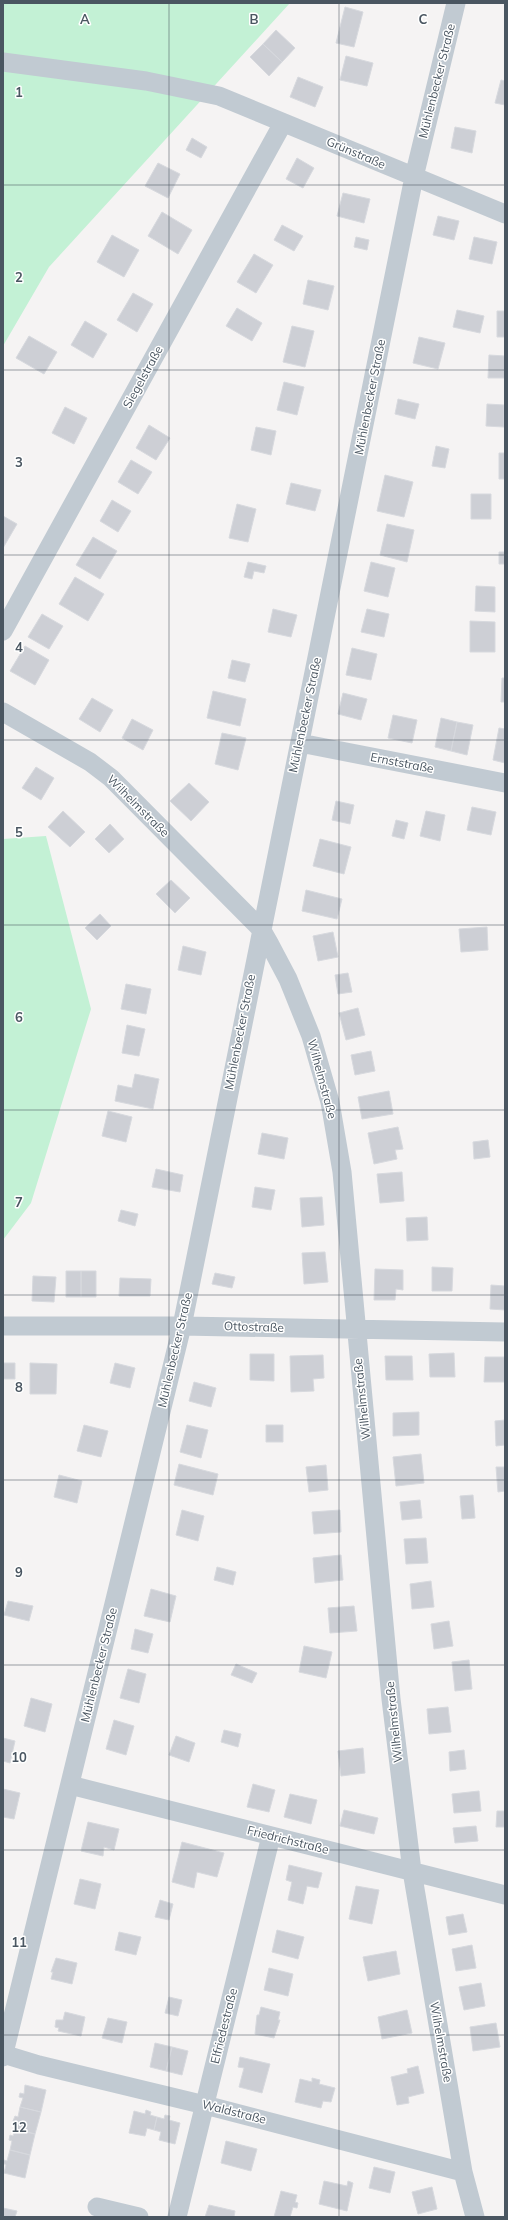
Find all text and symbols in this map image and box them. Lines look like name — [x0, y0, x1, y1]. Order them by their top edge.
text: A — [80, 11, 90, 27]
text: B — [250, 11, 259, 27]
text: C — [419, 11, 428, 27]
street label: Mühlenbecker Straße — [415, 22, 458, 140]
text: 1 — [15, 84, 23, 100]
street label: Grünstraße — [324, 133, 388, 172]
text: 2 — [15, 269, 23, 285]
street label: Mühlenbecker Straße — [351, 338, 388, 456]
street label: Siegelstraße — [119, 343, 166, 411]
text: 3 — [15, 454, 23, 470]
text: 4 — [15, 639, 23, 655]
street label: Mühlenbecker Straße — [285, 656, 324, 774]
street label: Ernststraße — [369, 749, 435, 776]
street label: Wilhelmstraße — [104, 771, 173, 840]
text: 5 — [15, 824, 23, 840]
street label: Mühlenbecker Straße — [221, 973, 258, 1091]
text: 6 — [15, 1009, 23, 1025]
street label: Wilhelmstraße — [305, 1037, 340, 1120]
text: 7 — [15, 1194, 23, 1210]
street label: Mühlenbecker Straße — [154, 1291, 195, 1409]
street label: Ottostraße — [224, 1318, 284, 1335]
street label: Wilhelmstraße — [350, 1358, 373, 1440]
text: 8 — [15, 1379, 23, 1395]
text: 9 — [15, 1564, 23, 1580]
street label: Mühlenbecker Straße — [77, 1606, 120, 1724]
street label: Wilhelmstraße — [382, 1681, 405, 1763]
text: 10 — [11, 1749, 27, 1765]
street label: Friedrichstraße — [246, 1822, 330, 1857]
text: 11 — [11, 1934, 27, 1950]
street label: Elfriedestraße — [207, 1987, 240, 2065]
street label: Wilhelmstraße — [427, 2000, 456, 2083]
street label: Waldstraße — [200, 2096, 268, 2127]
text: 12 — [11, 2119, 27, 2135]

